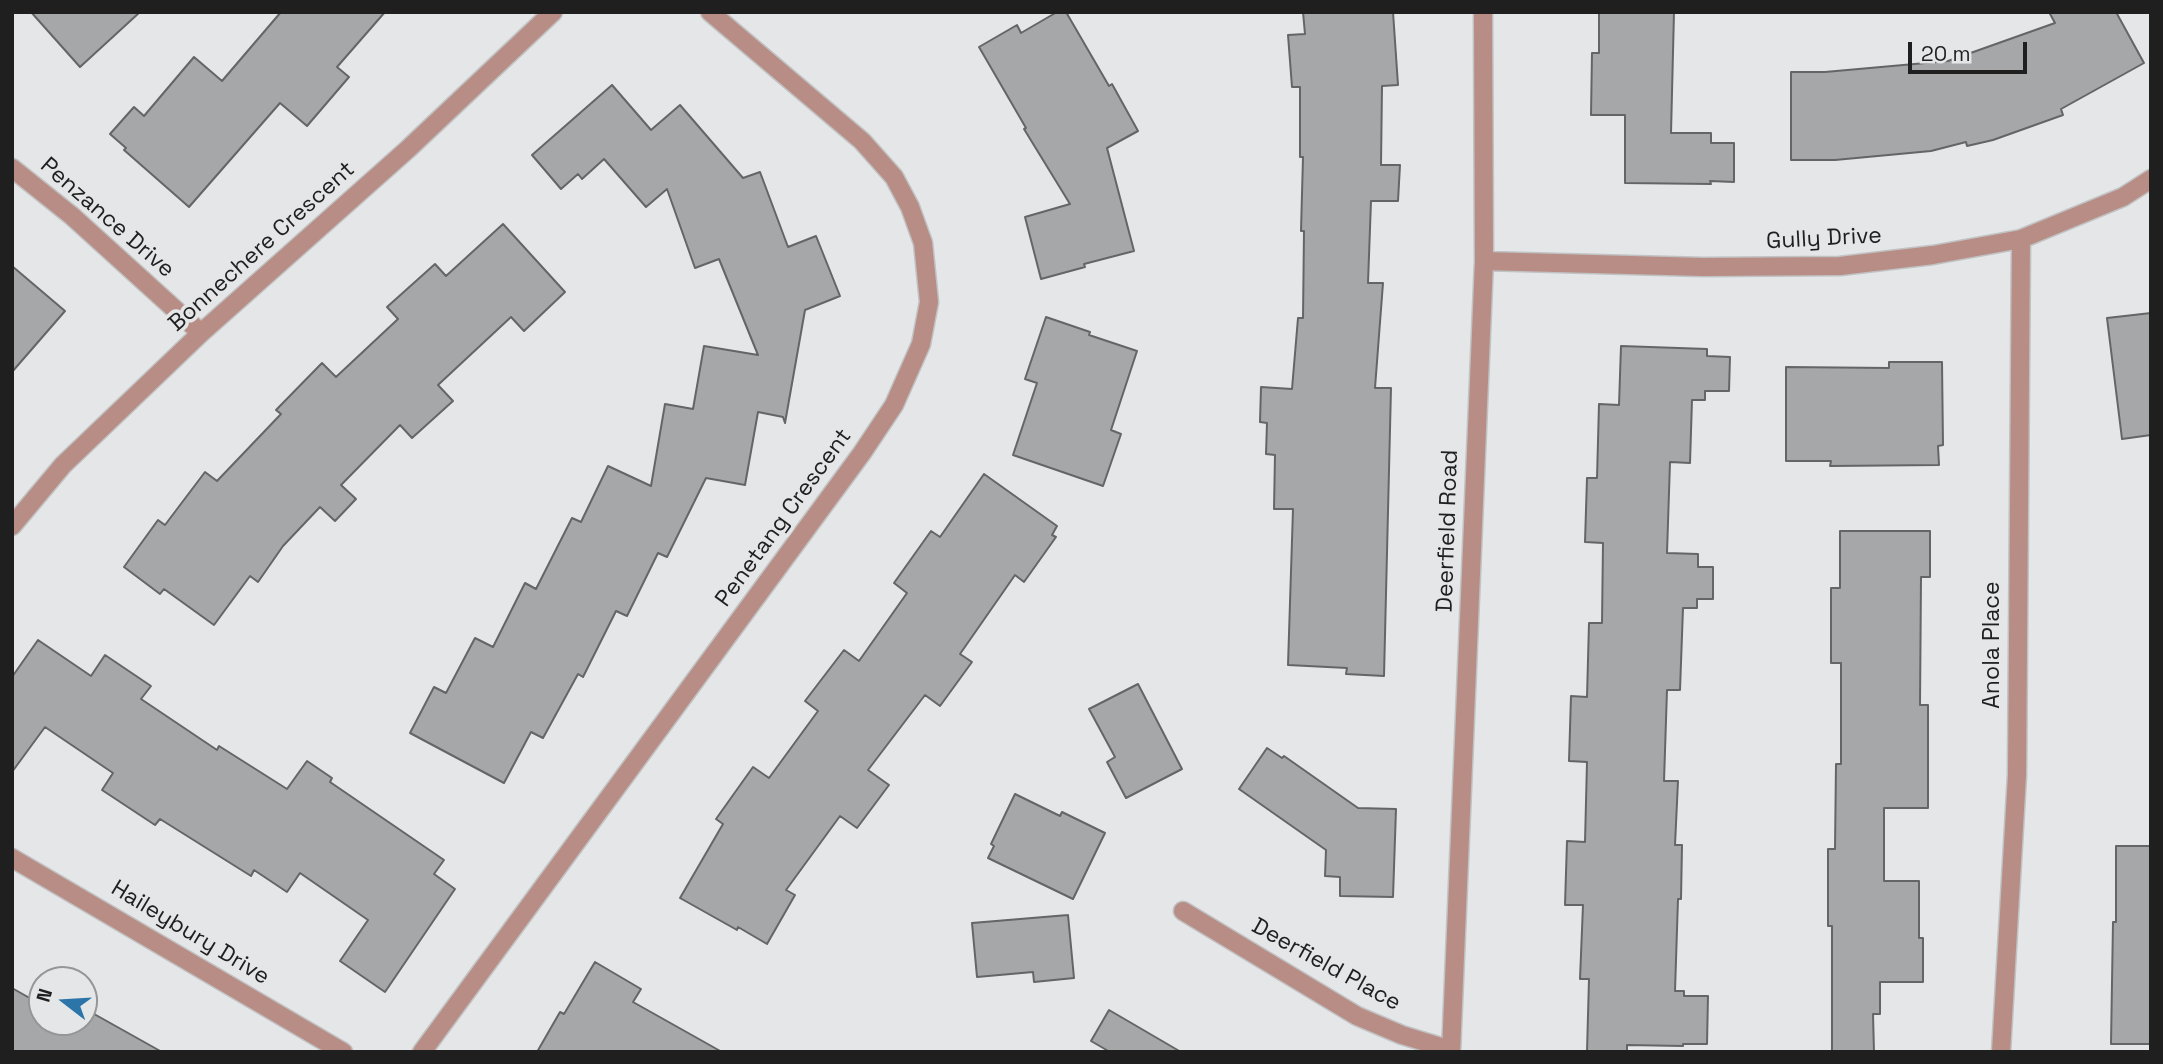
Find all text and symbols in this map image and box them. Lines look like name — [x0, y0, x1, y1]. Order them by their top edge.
scale bar — [1911, 28, 2030, 72]
text: 20 m — [1921, 40, 1971, 67]
street label: Penzance Drive — [34, 152, 180, 284]
street label: Bonnechere Crescent — [163, 156, 361, 338]
street label: Gully Drive — [1766, 222, 1882, 256]
street label: Penetang Crescent — [710, 424, 858, 612]
street label: Deerfield Road — [1431, 449, 1465, 613]
street label: Anola Place — [1979, 581, 2007, 709]
street label: Haileybury Drive — [106, 875, 274, 991]
street label: Deerfield Place — [1247, 913, 1405, 1017]
north arrow — [28, 966, 98, 1036]
text: N — [31, 986, 58, 1005]

